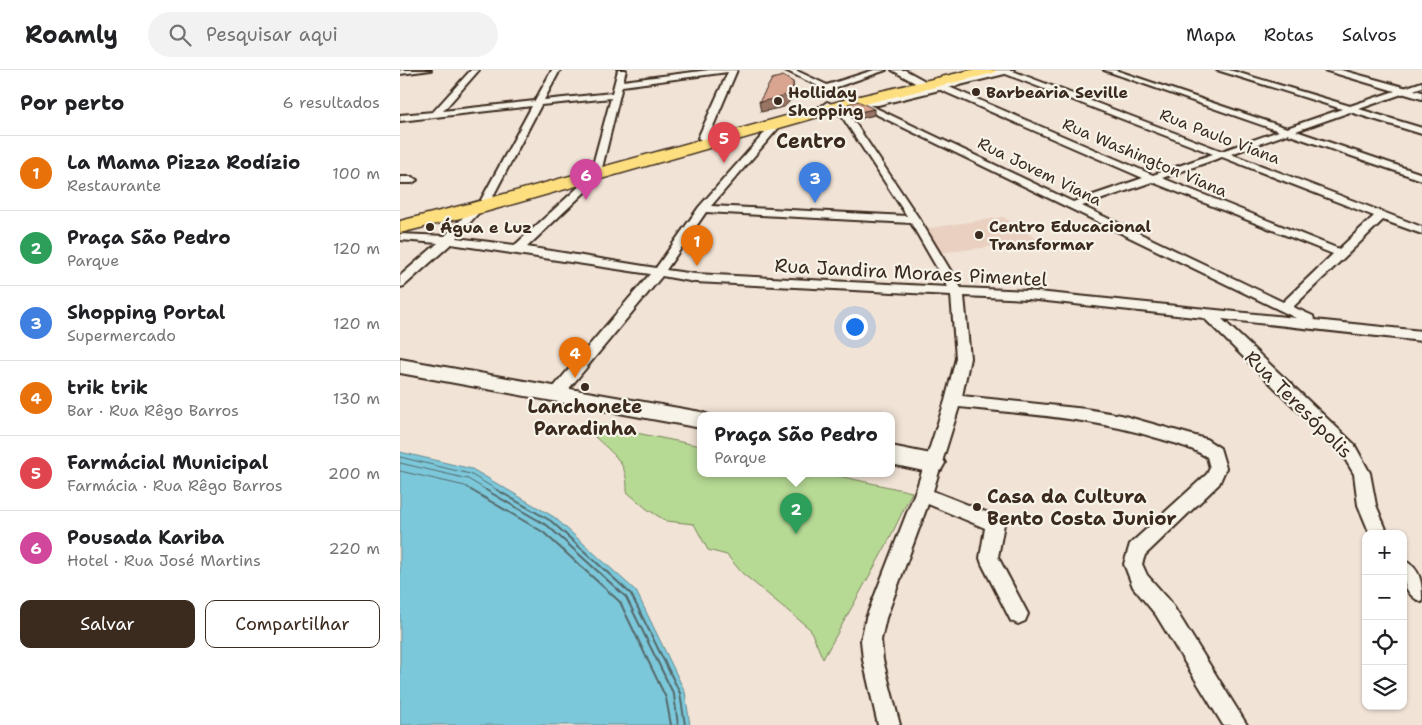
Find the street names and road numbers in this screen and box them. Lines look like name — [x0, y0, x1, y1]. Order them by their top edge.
street label: Rua Paulo Viana — [1157, 104, 1283, 169]
street label: Rua Washington Viana — [1059, 113, 1230, 202]
street label: Rua Jovem Viana — [974, 132, 1105, 211]
street label: Rua Jandira Moraes Pimentel — [774, 253, 1048, 292]
street label: Rua Teresópolis — [1239, 345, 1358, 464]

